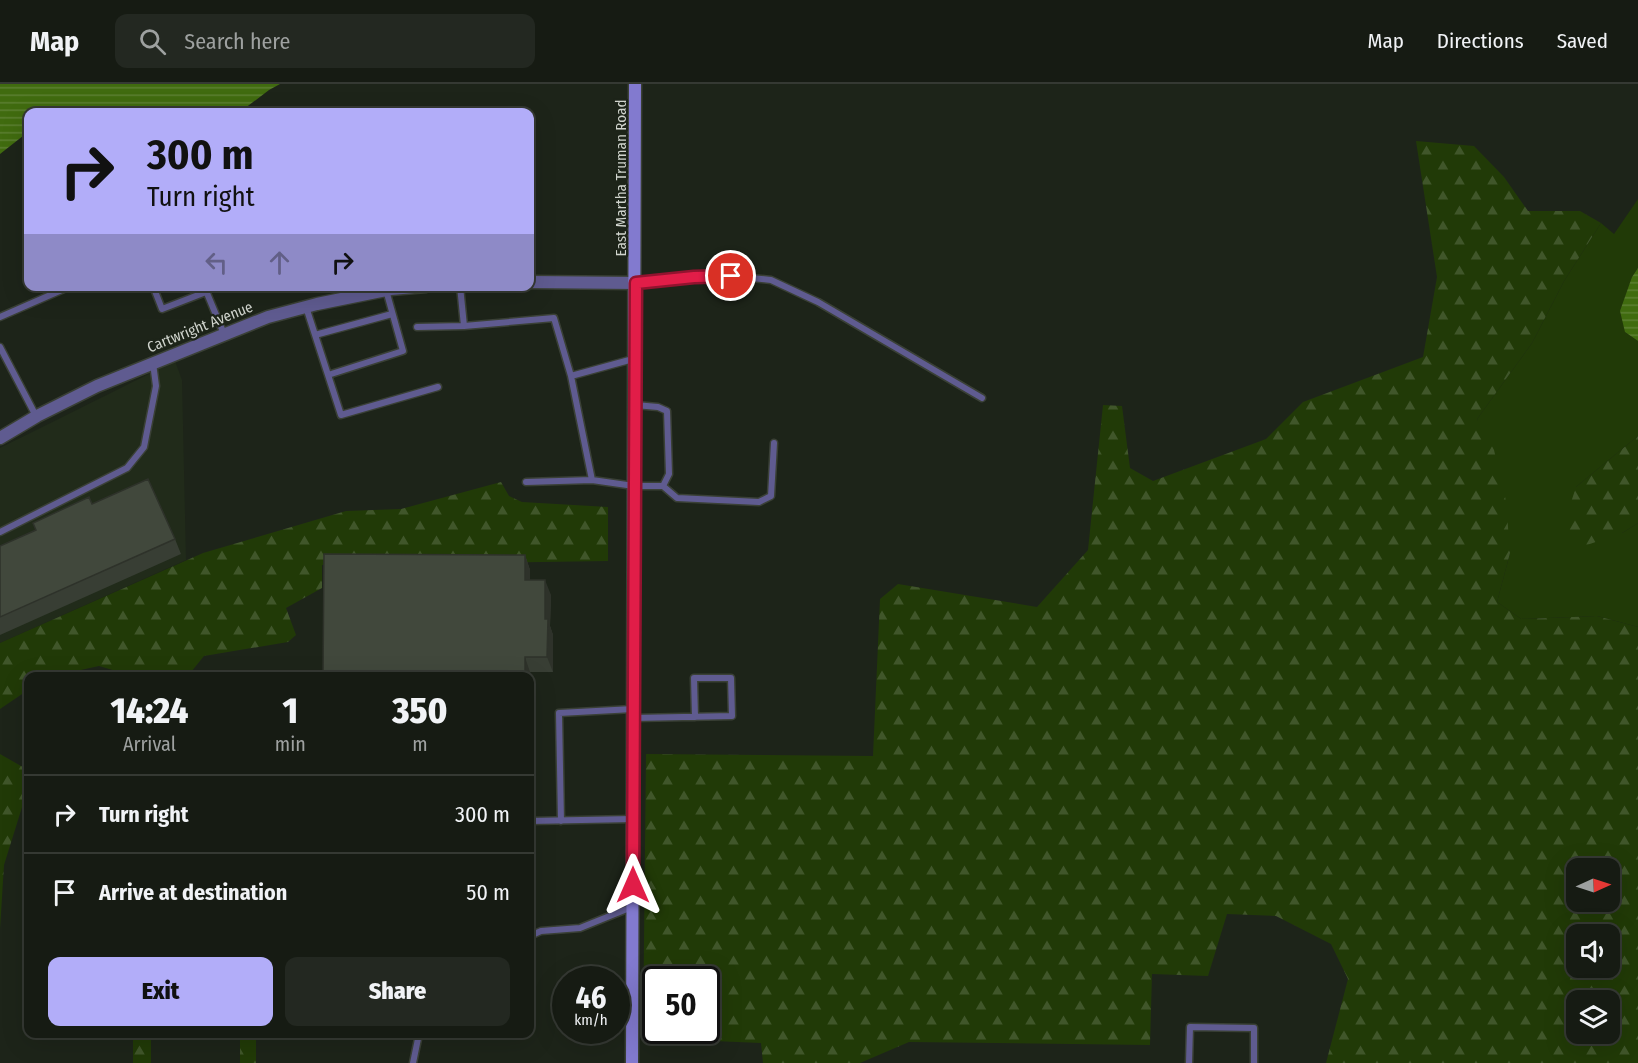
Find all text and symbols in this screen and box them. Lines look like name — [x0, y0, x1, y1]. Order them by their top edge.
search box — [115, 14, 535, 68]
text: Map — [30, 25, 79, 58]
icon: search — [136, 25, 169, 58]
text: Search here — [184, 28, 290, 55]
text: Map — [1367, 28, 1404, 54]
text: Directions — [1437, 28, 1524, 54]
text: Saved — [1557, 28, 1608, 54]
street label: East Martha Truman Road — [612, 100, 630, 256]
text: 300 m — [147, 130, 254, 180]
icon: right — [48, 132, 126, 210]
text: Turn right — [147, 181, 255, 213]
icon: left — [200, 246, 233, 279]
icon: ahead — [263, 246, 296, 279]
icon: right — [326, 246, 359, 279]
pin — [705, 250, 756, 301]
icon: arrive — [714, 259, 747, 292]
street label: Cartwright Avenue — [145, 298, 255, 356]
text: 14:24 — [110, 689, 188, 733]
text: 1 — [283, 689, 298, 733]
text: 350 — [392, 689, 448, 733]
text: Arrival — [123, 732, 176, 756]
text: min — [275, 732, 306, 756]
text: m — [412, 732, 428, 756]
icon: right — [48, 798, 81, 831]
text: Turn right — [99, 801, 188, 828]
text: 300 m — [455, 801, 510, 828]
position arrow — [601, 853, 665, 917]
north arrow — [1566, 858, 1620, 912]
map controls — [1566, 858, 1620, 1044]
icon: arrive — [48, 876, 81, 909]
text: Arrive at destination — [99, 879, 287, 906]
text: 50 m — [466, 879, 510, 906]
button: sound — [1566, 924, 1620, 978]
button: Exit — [48, 957, 273, 1026]
button: Share — [285, 957, 510, 1026]
speed limit sign: 50 — [642, 966, 720, 1044]
text: 46 — [575, 980, 607, 1016]
button: layers — [1566, 990, 1620, 1044]
text: km/h — [574, 1011, 608, 1029]

